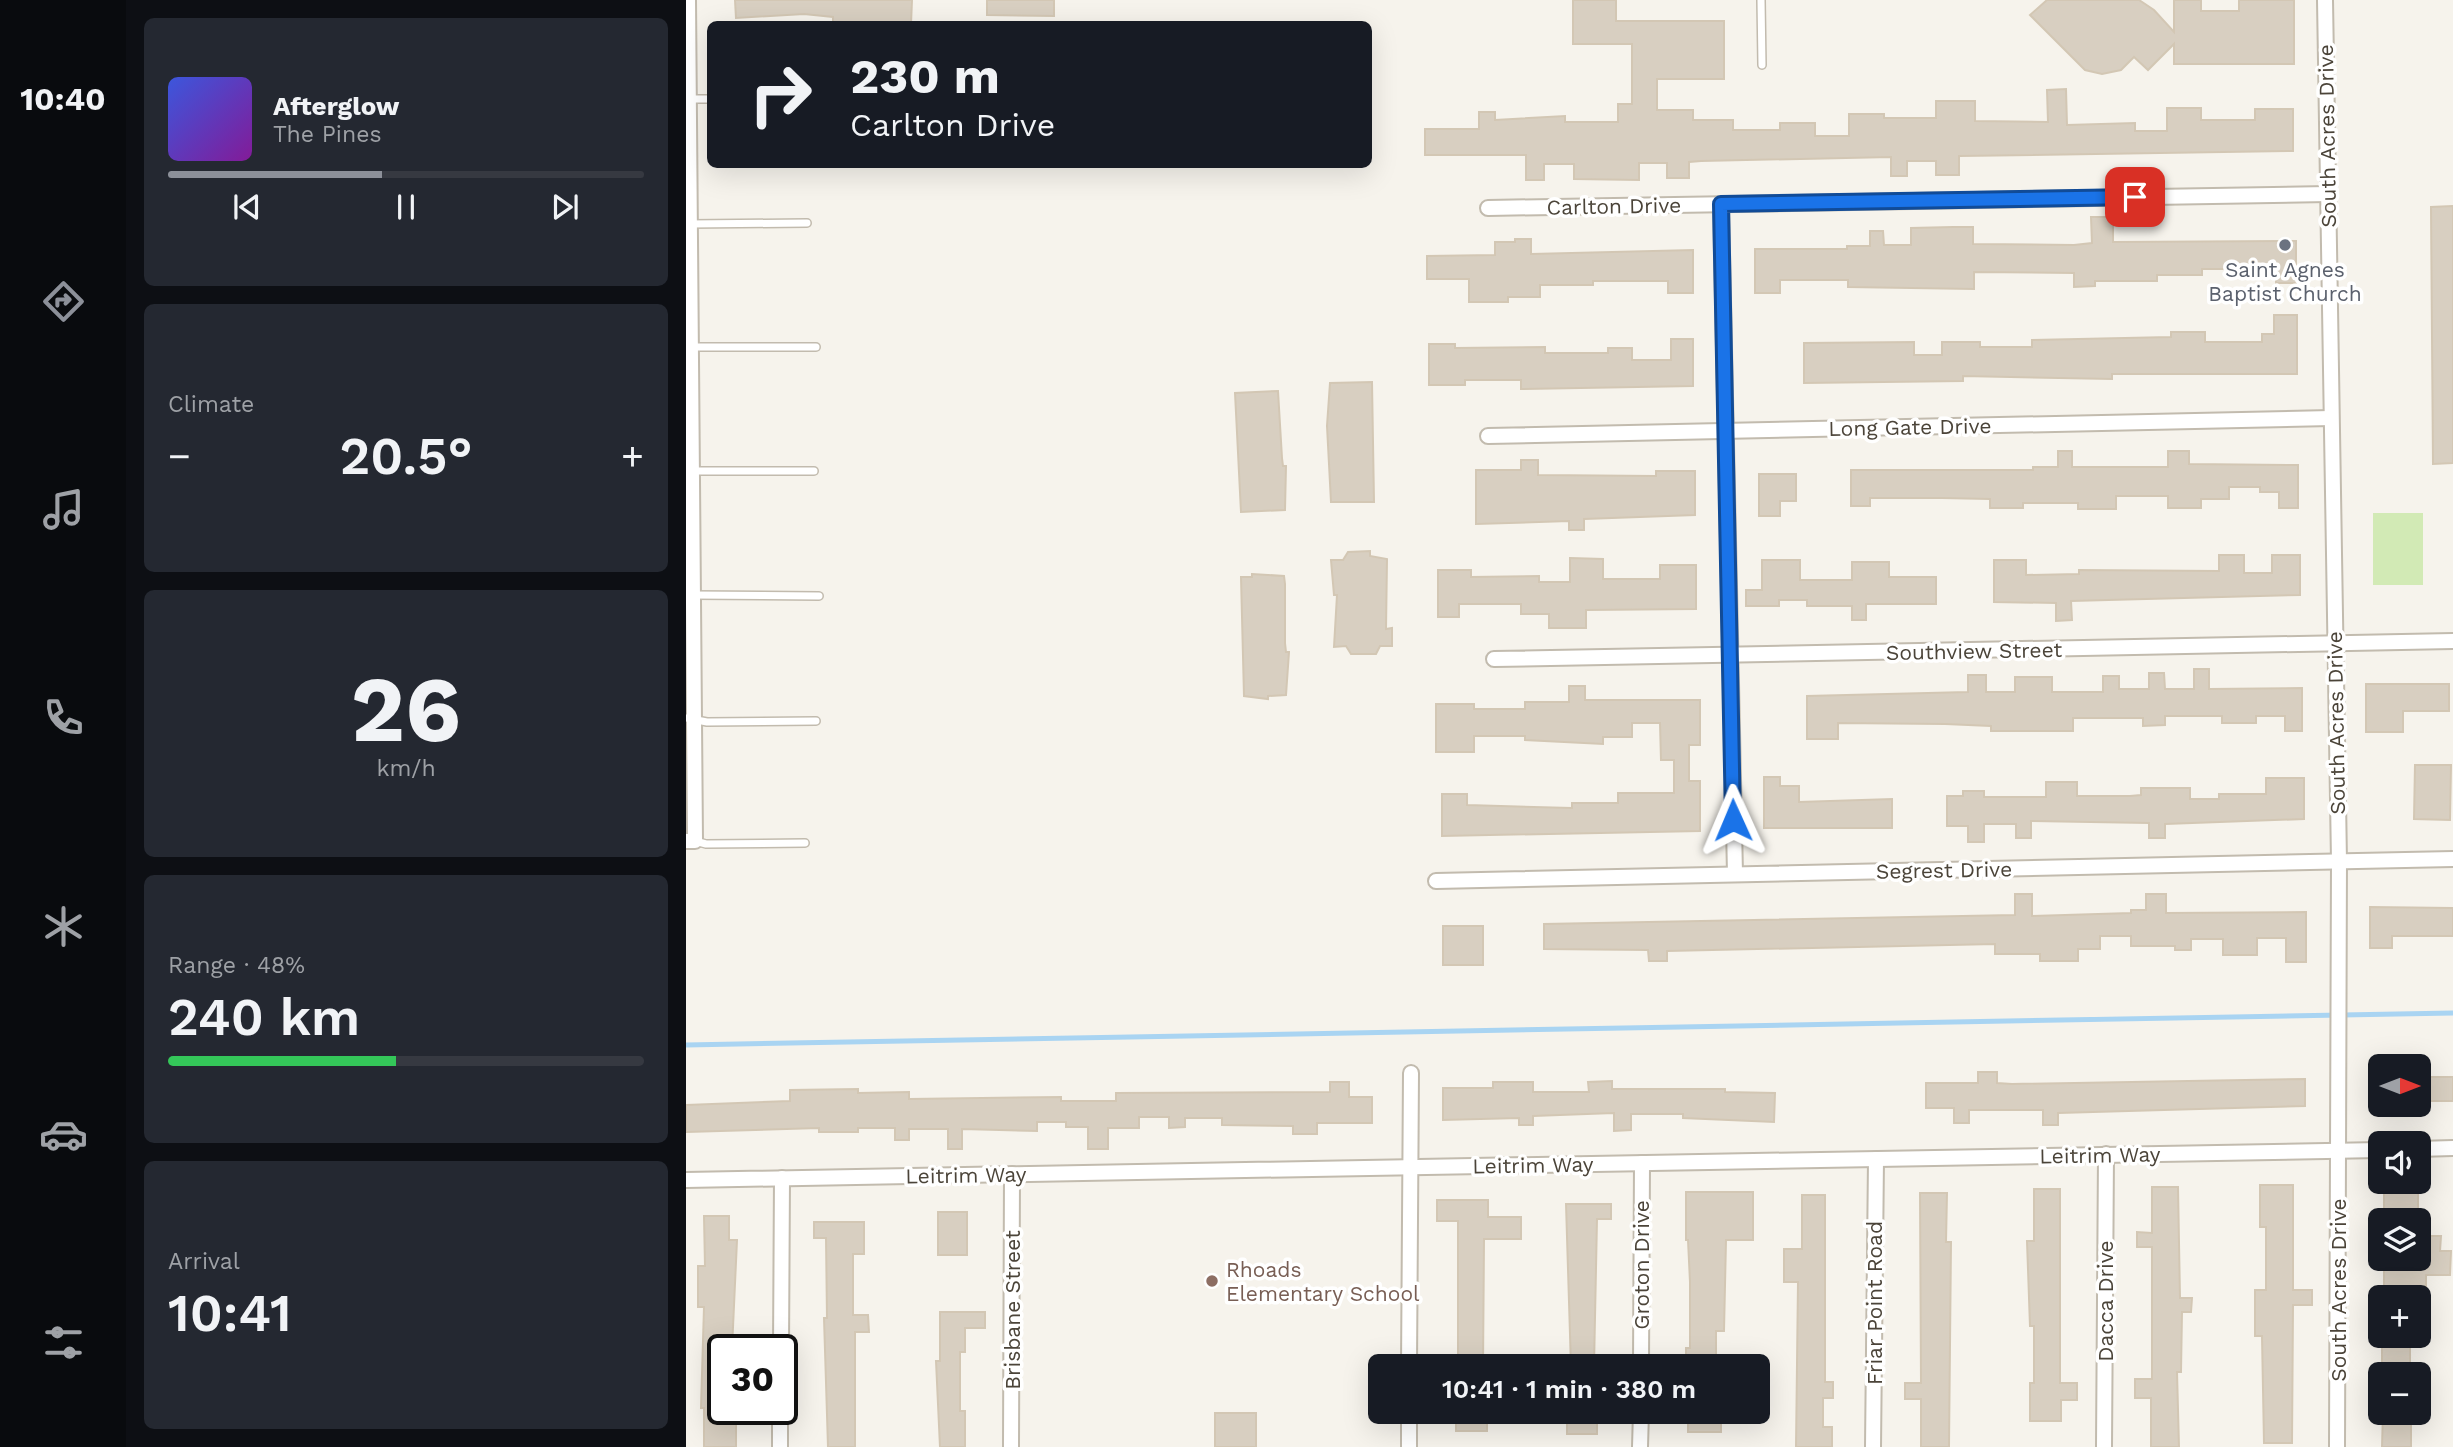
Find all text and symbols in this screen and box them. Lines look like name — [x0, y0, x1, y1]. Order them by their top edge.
street label: South Acres Drive — [2313, 44, 2341, 228]
text: 230 m — [850, 47, 1000, 105]
icon: right — [735, 49, 826, 140]
text: 10:40 — [20, 80, 106, 118]
text: Afterglow — [273, 91, 399, 121]
text: Carlton Drive — [850, 106, 1055, 144]
text: The Pines — [273, 121, 382, 148]
pin — [2105, 167, 2165, 227]
icon: arrive — [2116, 178, 2154, 216]
icon: previous — [228, 188, 266, 226]
icon: pause — [387, 188, 425, 226]
icon: next — [546, 188, 584, 226]
street label: Carlton Drive — [1546, 192, 1682, 220]
marker: Saint Agnes Baptist Church — [2277, 237, 2293, 253]
place label: Saint Agnes Baptist Church — [2208, 257, 2362, 306]
icon: directions — [39, 277, 88, 326]
text: Climate — [168, 391, 254, 418]
street label: Long Gate Drive — [1828, 413, 1992, 441]
text: 20.5° — [340, 426, 472, 487]
text: − — [168, 434, 191, 478]
text: + — [621, 434, 644, 478]
icon: music — [39, 485, 88, 534]
street label: South Acres Drive — [2322, 631, 2350, 815]
street label: Southview Street — [1886, 637, 2063, 665]
text: 26 — [351, 656, 461, 763]
icon: phone — [39, 693, 88, 742]
text: km/h — [376, 755, 436, 782]
position arrow — [1696, 783, 1770, 857]
street label: Segrest Drive — [1876, 856, 2012, 884]
icon: climate — [39, 902, 88, 951]
text: Range · 48% — [168, 952, 305, 979]
text: 240 km — [168, 987, 360, 1048]
north arrow — [2368, 1054, 2431, 1116]
map controls — [2368, 1054, 2431, 1425]
icon: car — [39, 1110, 88, 1159]
button: sound — [2368, 1131, 2431, 1194]
street label: Leitrim Way — [2039, 1141, 2161, 1169]
street label: Leitrim Way — [1472, 1151, 1594, 1179]
street label: Leitrim Way — [905, 1161, 1027, 1189]
street label: South Acres Drive — [2326, 1198, 2351, 1382]
street label: Groton Drive — [1629, 1200, 1654, 1330]
button: layers — [2368, 1208, 2431, 1271]
street label: Friar Point Road — [1862, 1221, 1887, 1385]
street label: Brisbane Street — [1000, 1230, 1025, 1390]
street label: Dacca Drive — [2093, 1240, 2118, 1362]
text: Arrival — [168, 1248, 240, 1275]
place label: Rhoads Elementary School — [1226, 1257, 1420, 1306]
marker: Rhoads Elementary School — [1204, 1273, 1220, 1289]
text: 10:41 — [168, 1283, 292, 1344]
button: + — [2368, 1285, 2431, 1348]
icon: filters — [39, 1318, 88, 1367]
speed limit sign: 30 — [707, 1334, 798, 1425]
button: − — [2368, 1362, 2431, 1425]
text: 10:41 · 1 min · 380 m — [1442, 1374, 1696, 1404]

